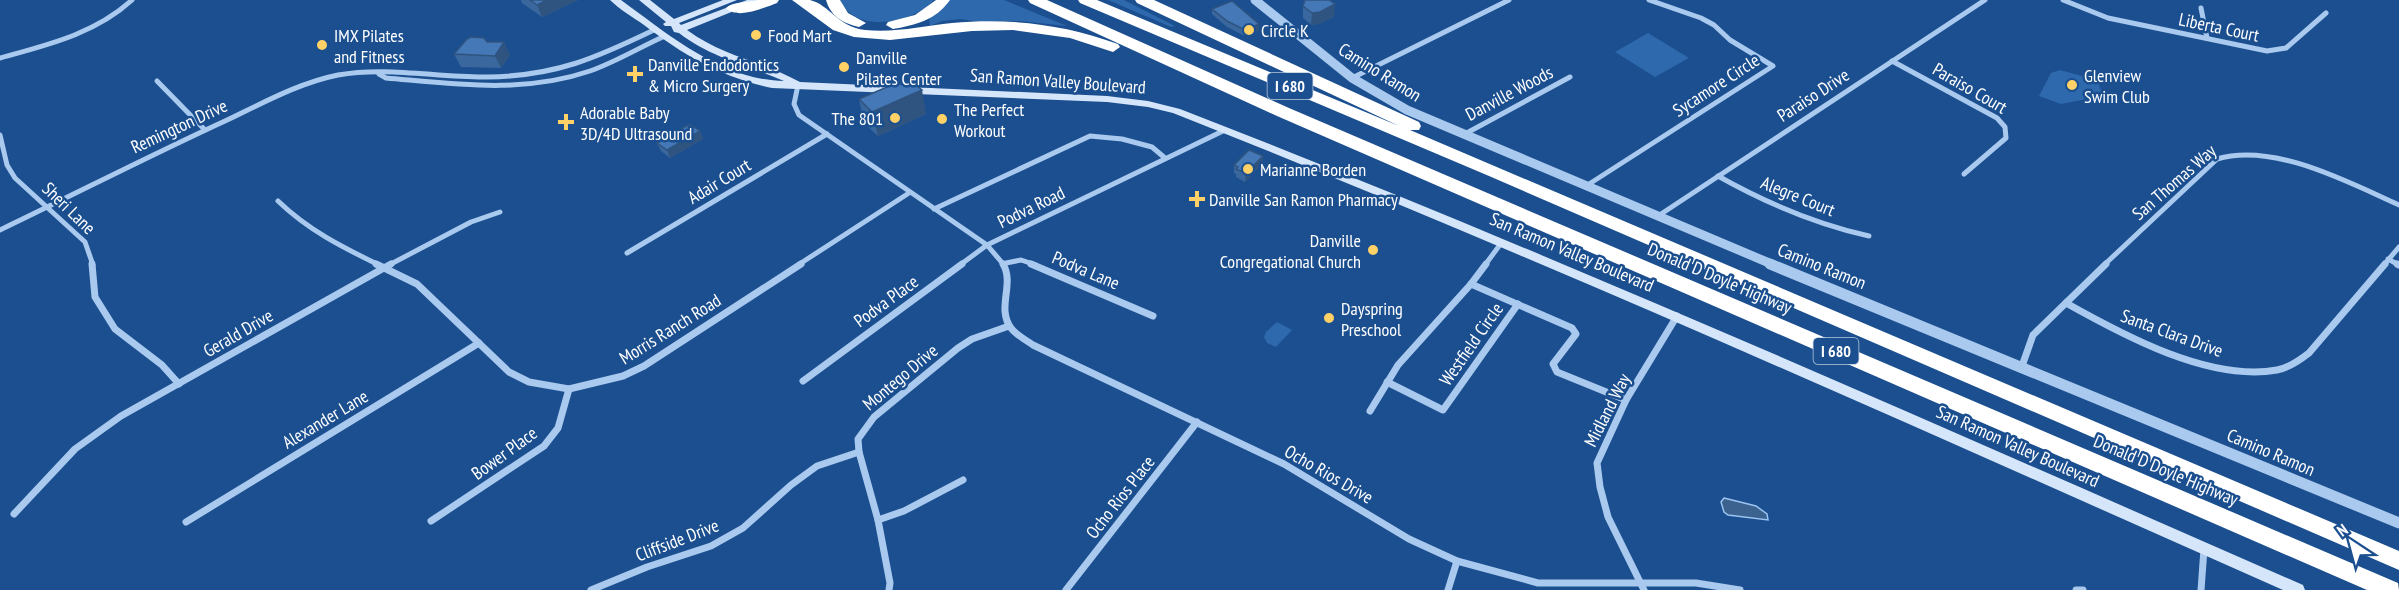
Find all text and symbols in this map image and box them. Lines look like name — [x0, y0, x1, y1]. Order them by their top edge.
street label: Liberta Court — [2177, 7, 2261, 47]
place label: Circle K — [1261, 19, 1309, 42]
marker: Circle K — [1242, 23, 1256, 37]
place label: IMX Pilates and Fitness — [334, 24, 405, 68]
place label: Food Mart — [768, 24, 832, 47]
marker: Food Mart — [749, 28, 763, 42]
street label: Camino Ramon — [1334, 37, 1426, 107]
marker: IMX Pilates and Fitness — [315, 38, 329, 52]
place label: Danville Pilates Center — [856, 46, 942, 90]
street label: Sycamore Circle — [1668, 48, 1764, 122]
place label: Danville Endodontics & Micro Surgery — [648, 53, 779, 97]
street label: Paraiso Court — [1929, 57, 2011, 119]
marker: Danville Pilates Center — [837, 60, 851, 74]
street label: Danville Woods — [1461, 60, 1557, 126]
street label: San Ramon Valley Boulevard — [969, 63, 1147, 99]
street label: Paraiso Drive — [1773, 63, 1853, 127]
place label: Glenview Swim Club — [2084, 64, 2150, 108]
marker: Danville Endodontics & Micro Surgery — [626, 65, 644, 83]
road number: I 680 — [1268, 73, 1312, 99]
marker: Glenview Swim Club — [2065, 78, 2079, 92]
street label: Remington Drive — [127, 94, 231, 158]
place label: The Perfect Workout — [954, 98, 1024, 142]
place label: Adorable Baby 3D/4D Ultrasound — [580, 101, 692, 145]
place label: The 801 — [831, 107, 883, 130]
marker: The 801 — [888, 111, 902, 125]
marker: The Perfect Workout — [935, 112, 949, 126]
marker: Adorable Baby 3D/4D Ultrasound — [557, 113, 575, 131]
street label: San Thomas Way — [2127, 139, 2221, 225]
street label: Adair Court — [683, 153, 755, 209]
place label: Marianne Borden — [1260, 158, 1366, 181]
marker: Marianne Borden — [1241, 162, 1255, 176]
street label: Alegre Court — [1758, 171, 1838, 221]
street label: Sheri Lane — [37, 177, 101, 239]
street label: Podva Road — [994, 181, 1068, 233]
place label: Danville San Ramon Pharmacy — [1209, 188, 1398, 211]
marker: Danville San Ramon Pharmacy — [1190, 192, 1204, 206]
street label: San Ramon Valley Boulevard — [1487, 207, 1657, 297]
place label: Danville Congregational Church — [1220, 229, 1361, 273]
street label: Donald D Doyle Highway — [1644, 237, 1796, 319]
street label: Camino Ramon — [1774, 238, 1870, 294]
marker: Danville Congregational Church — [1366, 243, 1380, 257]
street label: Podva Lane — [1049, 246, 1123, 294]
street label: Podva Place — [849, 270, 923, 332]
street label: Morris Ranch Road — [615, 289, 725, 369]
place label: Dayspring Preschool — [1341, 297, 1403, 341]
street label: Westfield Circle — [1434, 298, 1508, 390]
street label: Gerald Drive — [199, 304, 277, 362]
street label: Santa Clara Drive — [2118, 304, 2226, 362]
marker: Dayspring Preschool — [1322, 311, 1336, 325]
road number: I 680 — [1814, 338, 1858, 364]
street label: Montego Drive — [858, 339, 942, 415]
street label: Midland Way — [1579, 369, 1635, 451]
street label: Alexander Lane — [278, 384, 372, 454]
street label: San Ramon Valley Boulevard — [1933, 400, 2103, 492]
street label: Bower Place — [467, 421, 541, 485]
street label: Camino Ramon — [2223, 423, 2319, 481]
street label: Donald D Doyle Highway — [2090, 429, 2242, 511]
street label: Ocho Rios Drive — [1280, 439, 1378, 509]
street label: Ocho Rios Place — [1080, 451, 1160, 543]
north arrow — [2321, 512, 2381, 572]
street label: Cliffside Drive — [632, 514, 722, 566]
text: N — [2333, 519, 2352, 540]

